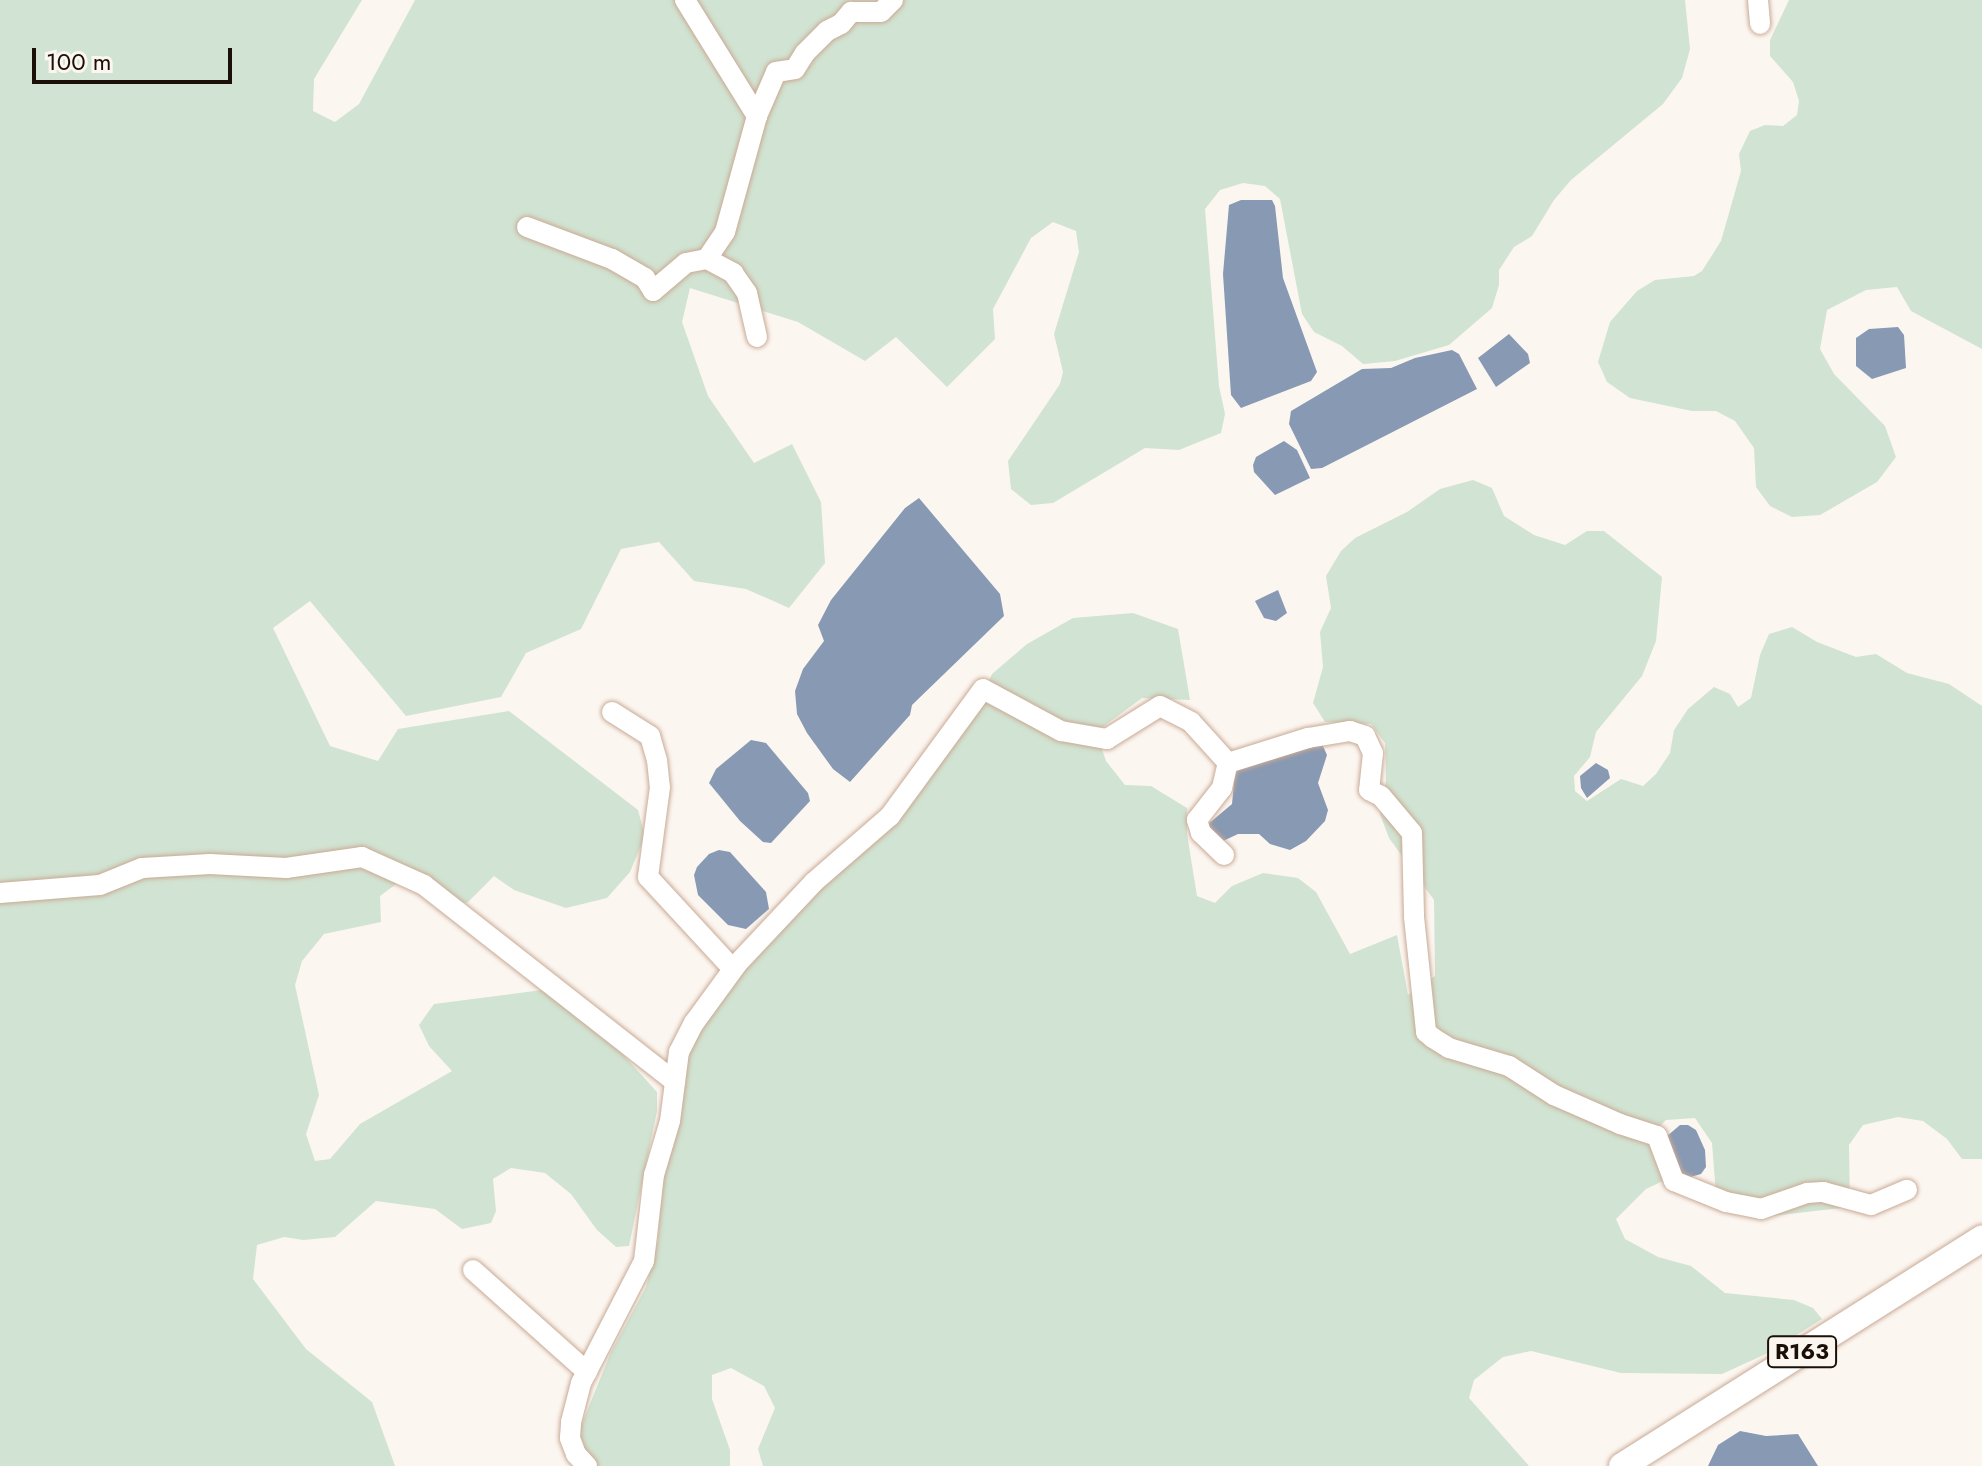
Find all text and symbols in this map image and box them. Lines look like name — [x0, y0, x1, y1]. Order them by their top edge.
scale bar — [36, 32, 236, 82]
text: 100 m — [46, 44, 112, 79]
road number: R163 — [1766, 1334, 1838, 1370]

